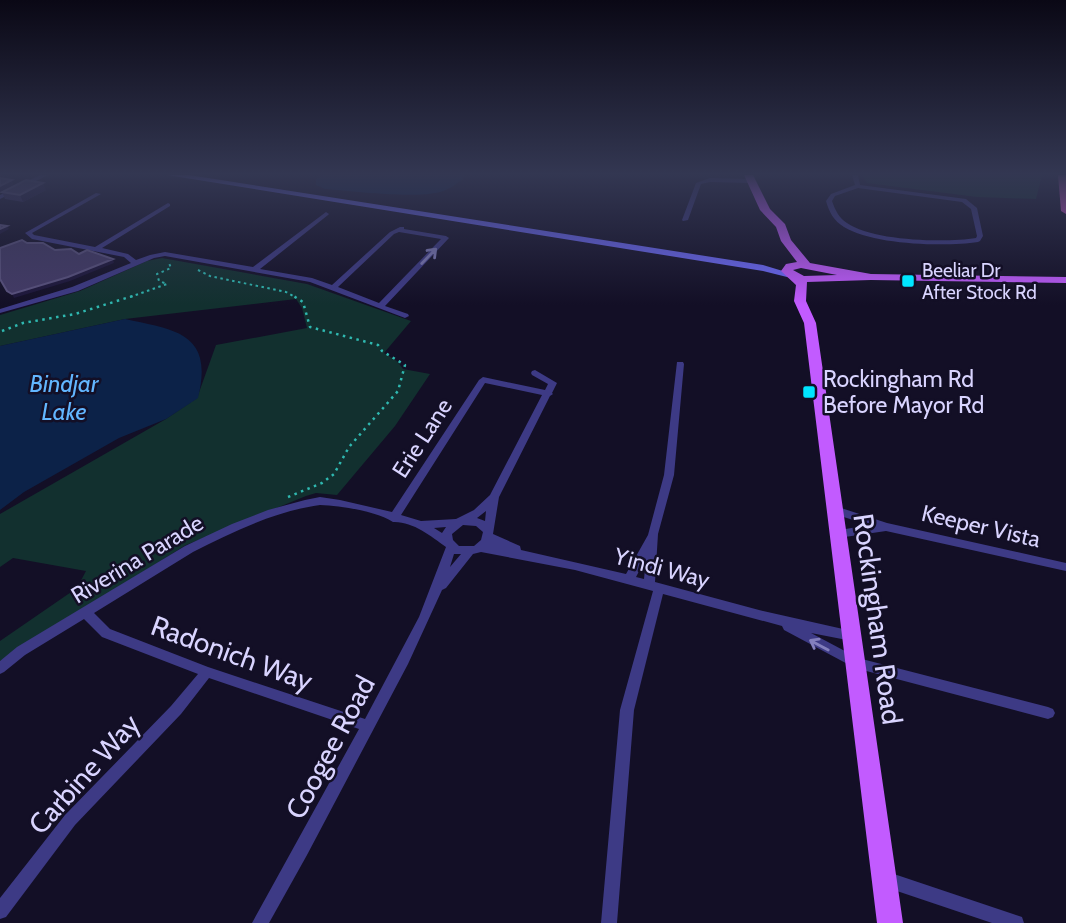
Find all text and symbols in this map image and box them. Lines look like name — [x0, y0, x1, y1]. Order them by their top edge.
one-way arrow — [421, 248, 438, 265]
place label: Beeliar Dr After Stock Rd — [922, 259, 1037, 304]
marker: Beeliar Dr After Stock Rd — [900, 273, 916, 289]
place label: Rockingham Rd Before Mayor Rd — [823, 365, 984, 419]
water label: Bindjar Lake — [30, 369, 100, 426]
marker: Rockingham Rd Before Mayor Rd — [801, 384, 817, 400]
street label: Erie Lane — [386, 393, 458, 483]
street label: Keeper Vista — [919, 499, 1043, 553]
street label: Riverina Parade — [66, 508, 208, 609]
street label: Rockingham Road — [846, 511, 910, 727]
street label: Yindi Way — [610, 542, 713, 594]
street label: Radonich Way — [147, 608, 317, 698]
one-way arrow — [809, 638, 830, 651]
street label: Coogee Road — [278, 670, 382, 824]
street label: Carbine Way — [21, 707, 147, 841]

